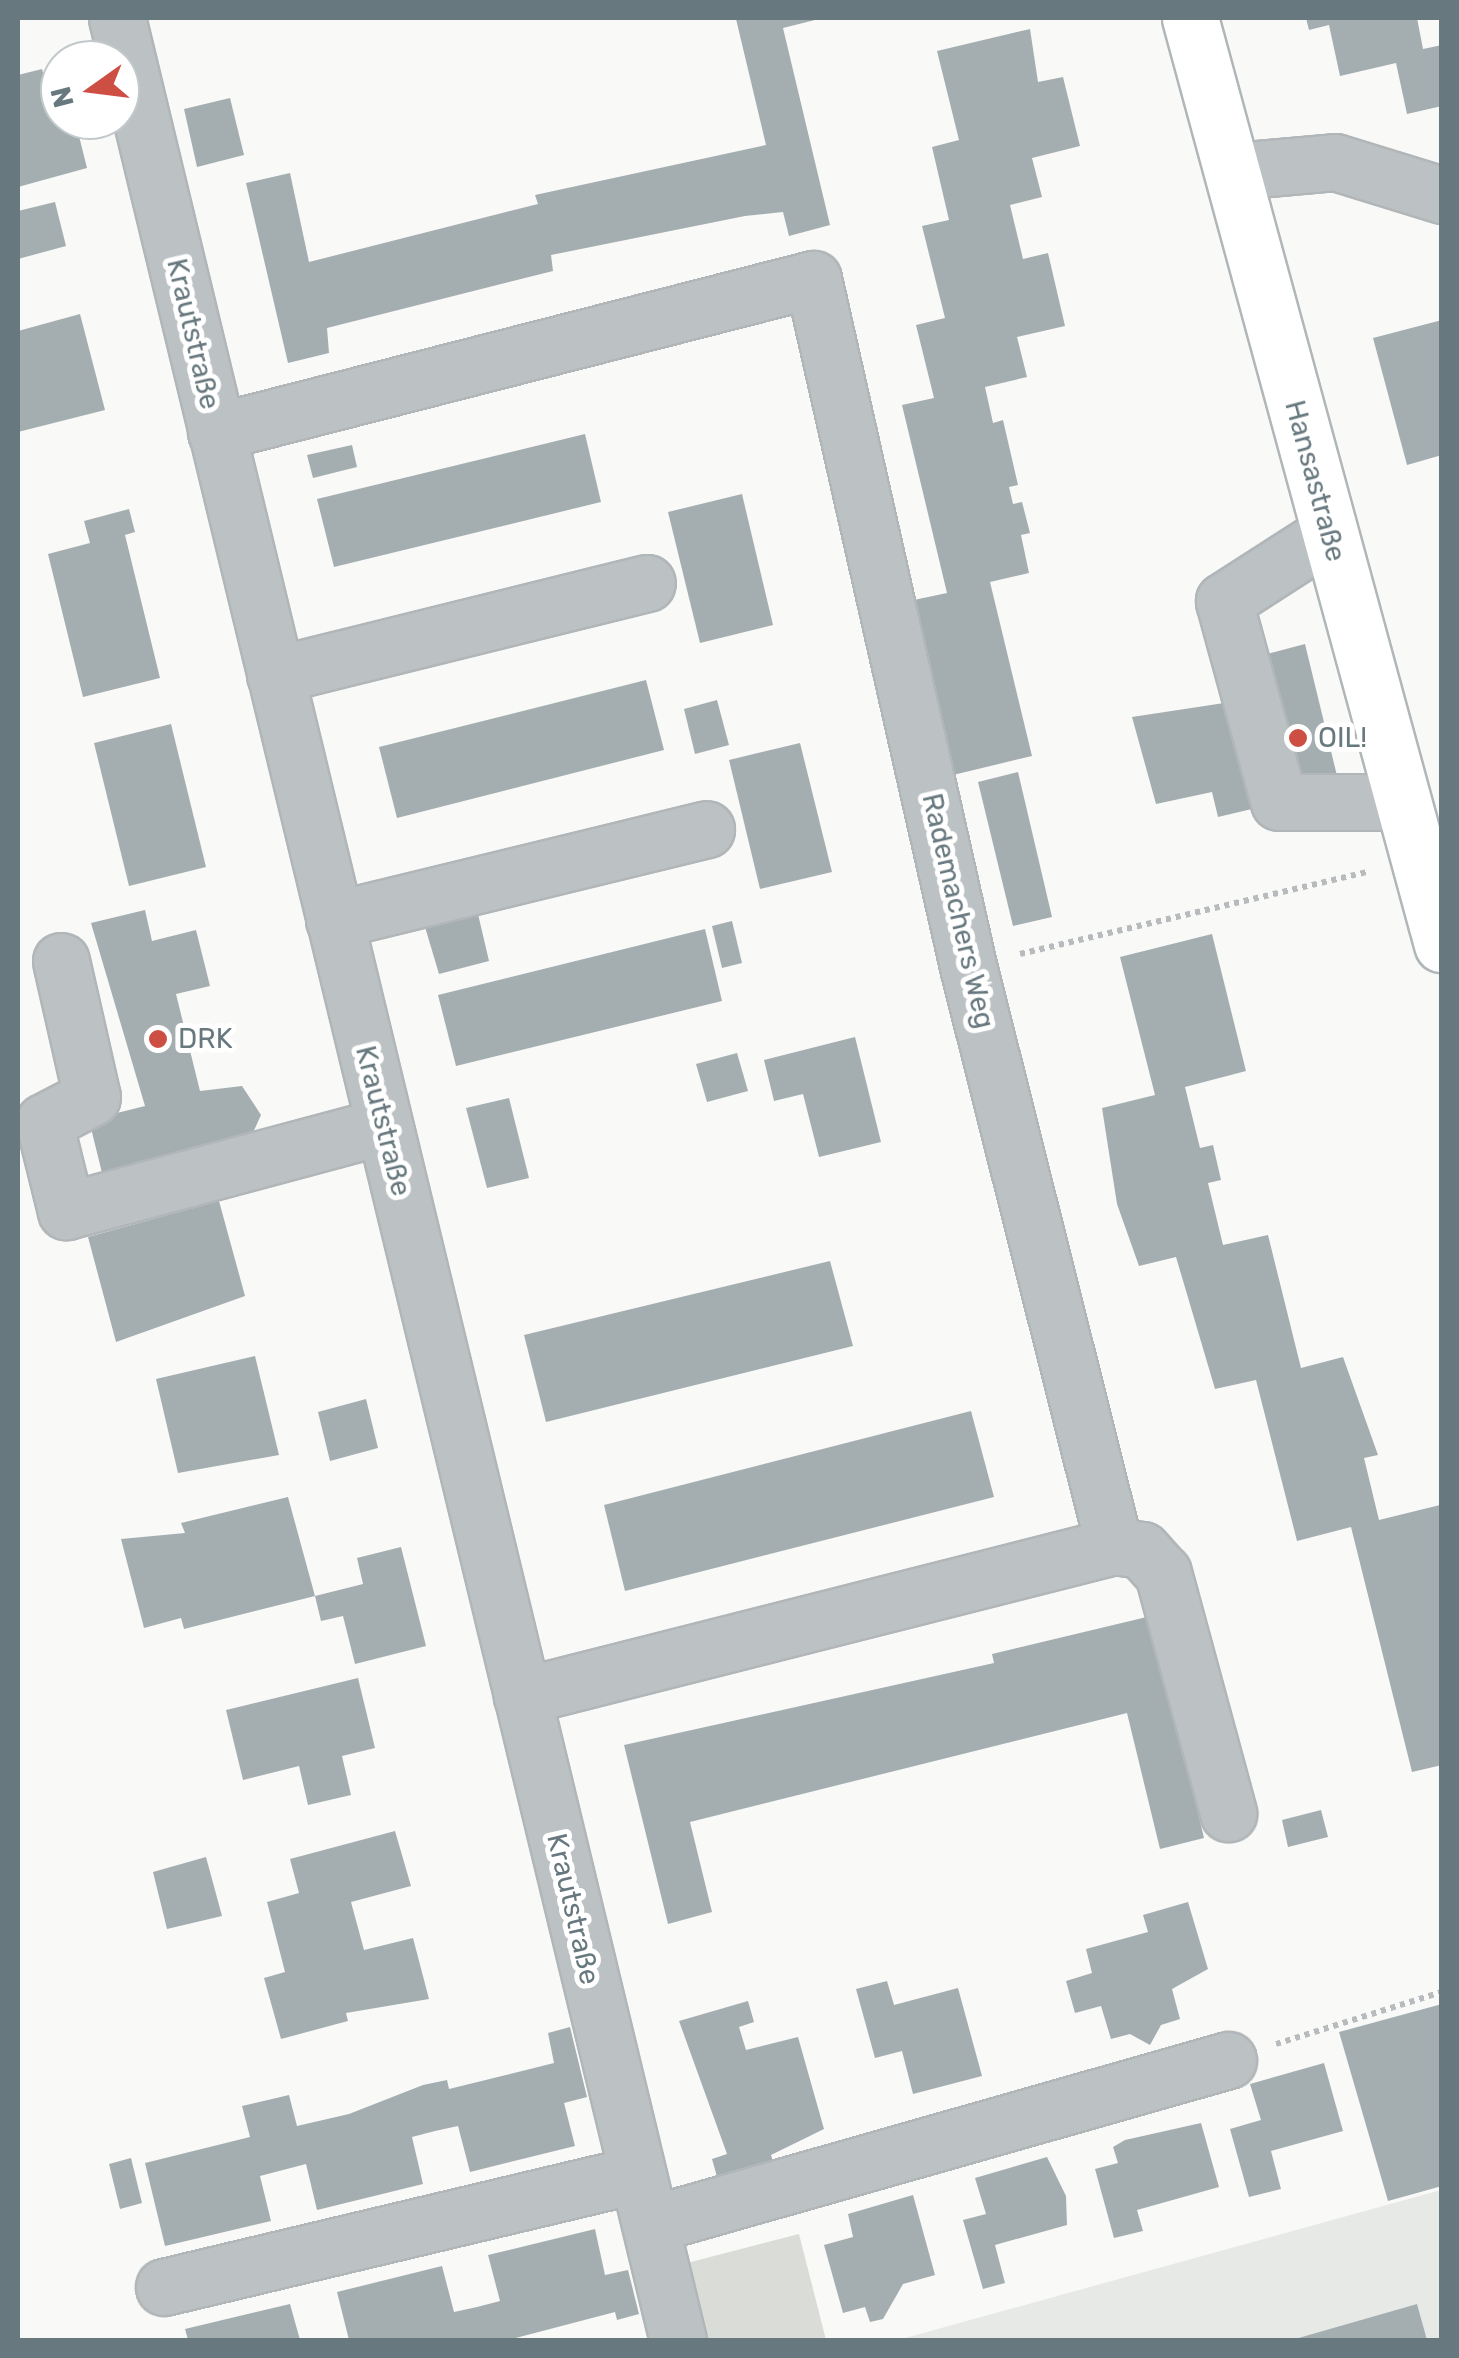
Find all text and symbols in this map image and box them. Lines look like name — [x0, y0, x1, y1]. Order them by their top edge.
north arrow — [40, 40, 140, 140]
text: N — [44, 83, 81, 111]
street label: Krautstraße — [159, 255, 227, 413]
street label: Hansastraße — [1277, 397, 1353, 565]
place label: OIL! — [1318, 721, 1367, 755]
marker: OIL! — [1287, 727, 1309, 749]
street label: Rademachers Weg — [915, 790, 1001, 1032]
place label: DRK — [178, 1022, 232, 1056]
marker: DRK — [147, 1028, 169, 1050]
street label: Krautstraße — [348, 1042, 418, 1200]
street label: Krautstraße — [539, 1830, 607, 1988]

